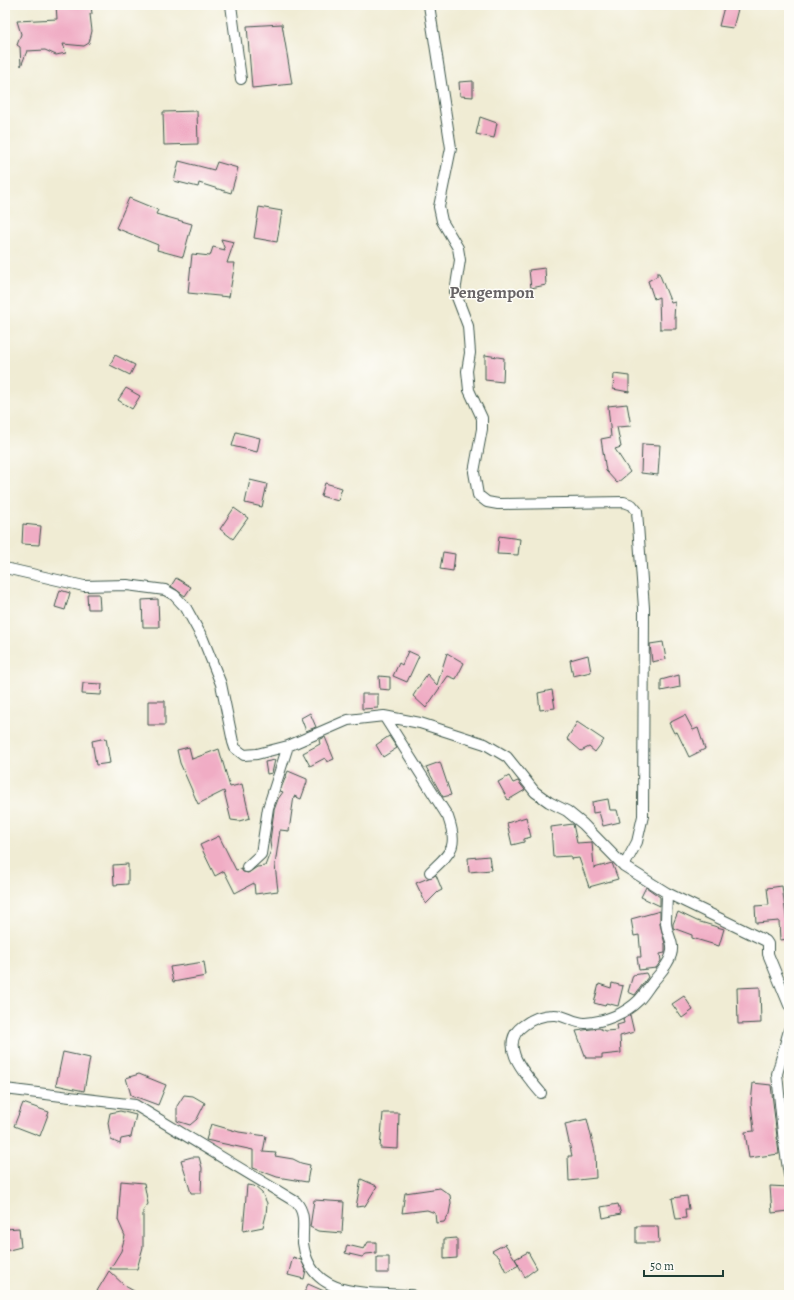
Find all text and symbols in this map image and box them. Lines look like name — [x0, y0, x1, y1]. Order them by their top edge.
district label: Pengempon — [450, 281, 535, 304]
scale bar — [644, 1252, 723, 1278]
text: 50 m — [650, 1258, 674, 1274]

